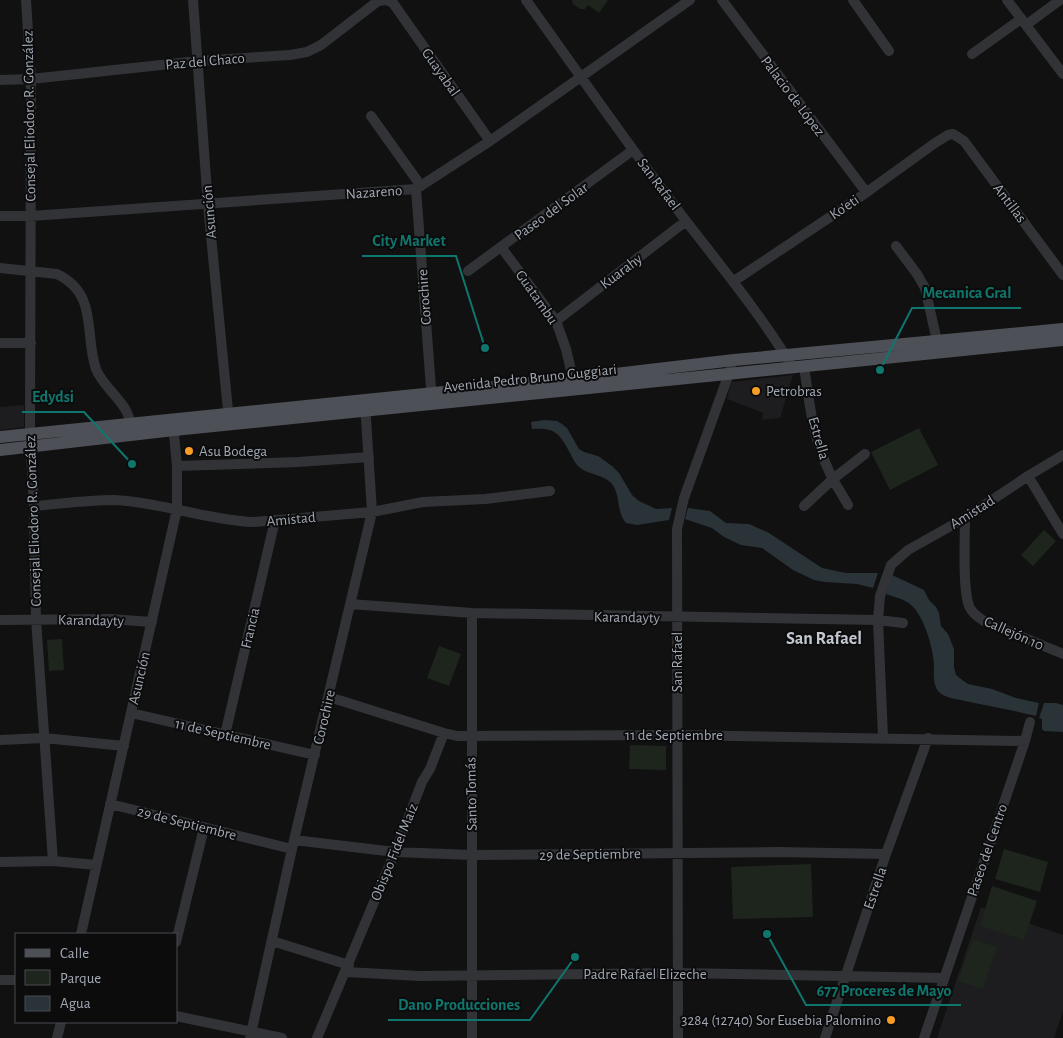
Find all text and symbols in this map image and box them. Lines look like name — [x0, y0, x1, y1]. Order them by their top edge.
street label: Consejal Eliodoro R. González — [21, 30, 38, 202]
street label: Guayabal — [419, 46, 462, 99]
street label: Paz del Chaco — [165, 51, 245, 72]
street label: Palacio de López — [758, 54, 827, 139]
street label: San Rafael — [634, 156, 683, 213]
street label: Paseo del Solar — [512, 180, 591, 243]
street label: Antillas — [990, 181, 1029, 226]
street label: Nazareno — [345, 183, 403, 202]
street label: Asunción — [200, 184, 219, 239]
street label: Ko'eti — [827, 192, 862, 222]
callout: City Market — [362, 225, 456, 256]
text: City Market — [372, 233, 446, 250]
street label: Kuarahy — [598, 251, 645, 292]
street label: Guatambu — [513, 268, 561, 327]
street label: Corochire — [415, 269, 434, 325]
callout: Mecanica Gral — [912, 277, 1021, 308]
text: Mecanica Gral — [923, 285, 1011, 301]
street label: Avenida Pedro Bruno Guggiari — [443, 362, 617, 395]
callout: Edydsi — [22, 381, 84, 412]
place label: Petrobras — [766, 384, 822, 399]
marker: Petrobras — [750, 385, 762, 397]
text: Edydsi — [32, 389, 74, 406]
street label: Estrella — [805, 415, 832, 461]
street label: Consejal Eliodoro R. González — [23, 435, 44, 607]
place label: Asu Bodega — [199, 444, 267, 459]
marker: Asu Bodega — [183, 445, 195, 457]
street label: Amistad — [947, 493, 997, 532]
street label: Amistad — [266, 510, 316, 529]
street label: Francia — [239, 606, 262, 650]
street label: Karandayty — [594, 609, 661, 626]
street label: Karandayty — [58, 612, 125, 629]
street label: Callejón 10 — [982, 614, 1046, 653]
district label: San Rafael — [786, 630, 862, 648]
street label: San Rafael — [670, 632, 685, 692]
street label: Asunción — [126, 650, 153, 706]
street label: Corochire — [311, 688, 338, 746]
street label: 11 de Septiembre — [173, 716, 272, 753]
street label: 11 de Septiembre — [625, 728, 723, 743]
street label: Santo Tomás — [463, 757, 480, 831]
street label: Obispo Fidel Maíz — [368, 801, 421, 903]
street label: Paseo del Centro — [965, 802, 1010, 898]
street label: 29 de Septiembre — [136, 804, 238, 843]
street label: 29 de Septiembre — [539, 846, 641, 863]
street label: Estrella — [861, 865, 890, 911]
legend — [15, 933, 178, 1023]
text: Calle — [60, 946, 89, 961]
street label: Padre Rafael Elizeche — [583, 967, 707, 982]
text: Parque — [60, 971, 101, 986]
callout: 677 Proceres de Mayo — [806, 974, 961, 1005]
text: 677 Proceres de Mayo — [817, 983, 952, 1000]
callout: Dano Producciones — [388, 989, 530, 1020]
text: Agua — [60, 996, 91, 1011]
text: Dano Producciones — [398, 997, 520, 1013]
place label: 3284 (12740) Sor Eusebia Palomino — [681, 1013, 881, 1028]
marker: 3284 (12740) Sor Eusebia Palomino — [885, 1014, 897, 1026]

